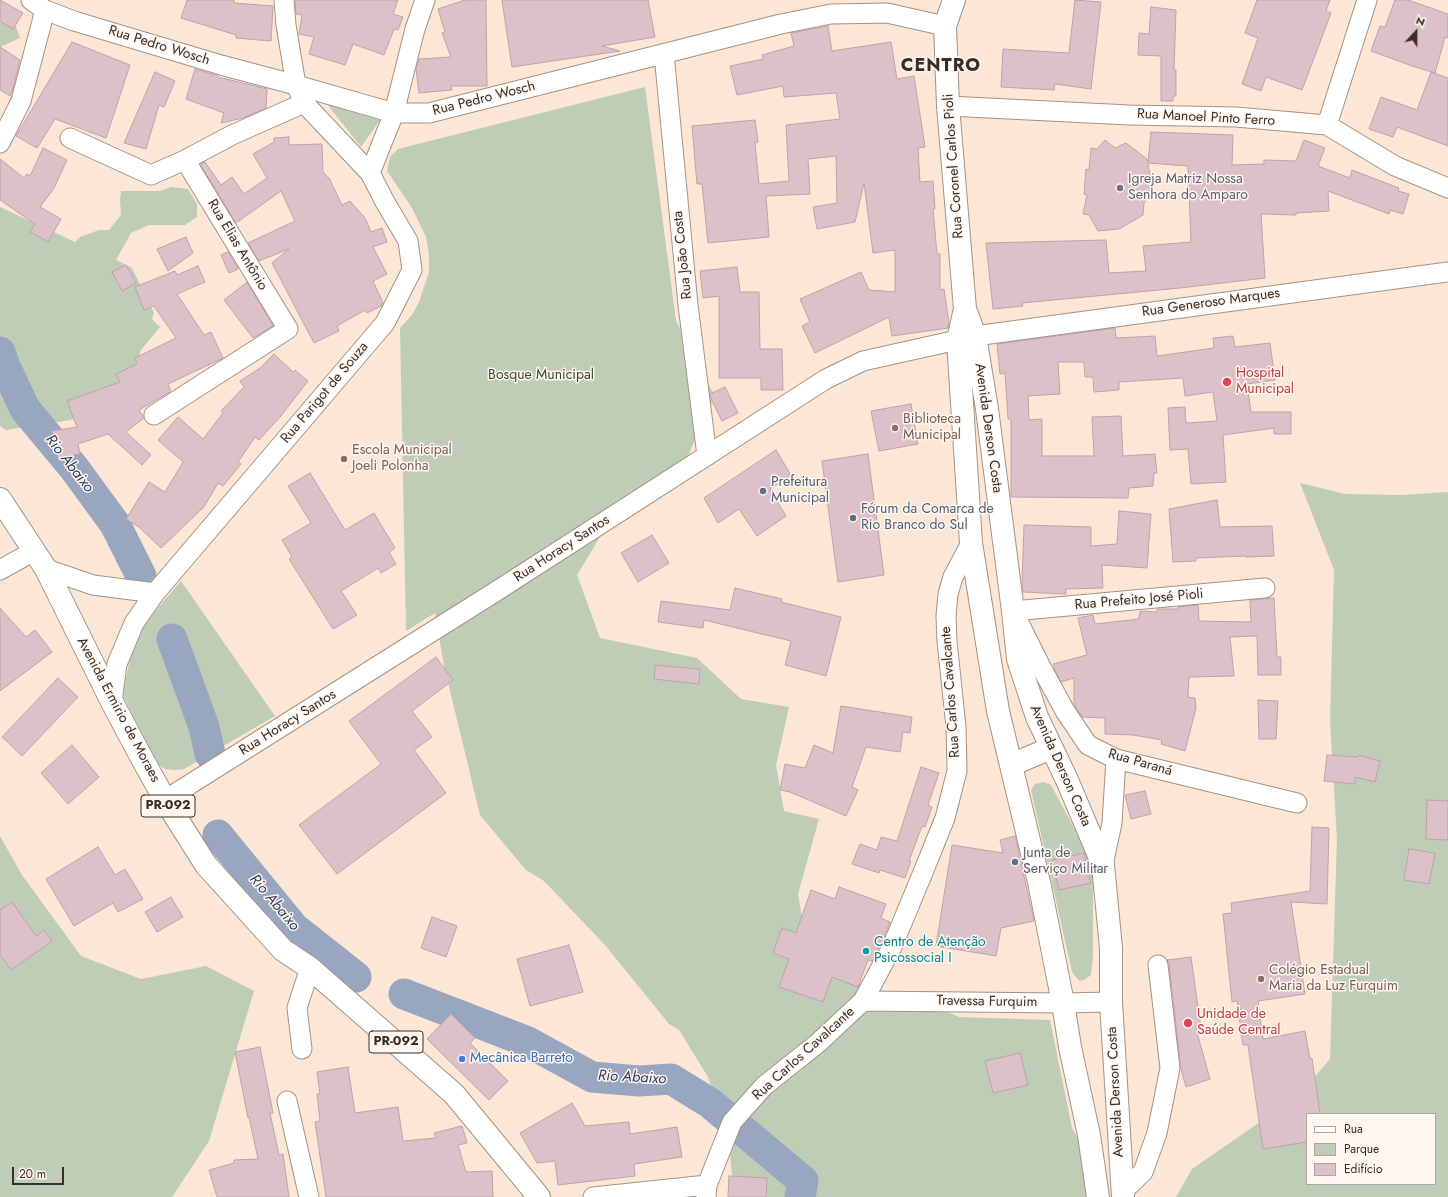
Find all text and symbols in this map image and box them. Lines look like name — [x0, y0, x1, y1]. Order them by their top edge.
north arrow — [1396, 12, 1436, 52]
text: N — [1413, 12, 1428, 30]
street label: Rua Pedro Wosch — [106, 23, 212, 69]
district label: CENTRO — [901, 56, 981, 78]
street label: Rua Pedro Wosch — [431, 78, 537, 120]
street label: Rua Coronel Carlos Pioli — [941, 93, 967, 239]
street label: Rua Manoel Pinto Ferro — [1136, 106, 1276, 130]
place label: Igreja Matriz Nossa Senhora do Amparo — [1128, 172, 1248, 204]
marker: Igreja Matriz Nossa Senhora do Amparo — [1115, 183, 1125, 193]
street label: Rua Elias Antônio — [203, 196, 271, 294]
street label: Rua João Costa — [670, 210, 696, 300]
street label: Rua Generoso Marques — [1141, 285, 1281, 321]
street label: Rua Parigot de Souza — [278, 339, 372, 447]
street label: Avenida Derson Costa — [971, 362, 1005, 494]
place label: Hospital Municipal — [1236, 366, 1294, 398]
park label: Bosque Municipal — [488, 368, 594, 384]
marker: Hospital Municipal — [1221, 376, 1233, 388]
place label: Biblioteca Municipal — [903, 412, 961, 444]
marker: Biblioteca Municipal — [890, 423, 900, 433]
water label: Rio Abaixo — [41, 432, 97, 496]
place label: Escola Municipal Joeli Polonha — [352, 443, 452, 476]
marker: Escola Municipal Joeli Polonha — [339, 454, 349, 464]
place label: Prefeitura Municipal — [771, 475, 829, 508]
marker: Prefeitura Municipal — [758, 486, 768, 496]
place label: Fórum da Comarca de Rio Branco do Sul — [861, 502, 994, 534]
street label: Rua Horacy Santos — [511, 512, 613, 586]
marker: Fórum da Comarca de Rio Branco do Sul — [848, 513, 858, 523]
street label: Rua Prefeito José Pioli — [1074, 586, 1204, 614]
street label: Rua Carlos Cavalcante — [938, 626, 964, 758]
street label: Avenida Ermirio de Moraes — [73, 635, 163, 785]
street label: Rua Horacy Santos — [237, 687, 339, 759]
street label: Avenida Derson Costa — [1026, 703, 1094, 829]
street label: Rua Paraná — [1106, 746, 1174, 780]
road number: PR-092 — [141, 795, 195, 817]
place label: Junta de Serviço Militar — [1023, 846, 1108, 878]
marker: Junta de Serviço Militar — [1010, 857, 1020, 867]
water label: Rio Abaixo — [245, 871, 303, 935]
place label: Centro de Atenção Psicossocial I — [874, 935, 986, 968]
marker: Centro de Atenção Psicossocial I — [861, 946, 871, 956]
place label: Colégio Estadual Maria da Luz Furquim — [1269, 963, 1398, 996]
marker: Colégio Estadual Maria da Luz Furquim — [1256, 974, 1266, 984]
street label: Travessa Furquim — [936, 993, 1038, 1011]
street label: Rua Carlos Cavalcante — [749, 1004, 859, 1104]
place label: Unidade de Saúde Central — [1197, 1007, 1280, 1040]
marker: Unidade de Saúde Central — [1182, 1017, 1194, 1029]
street label: Avenida Derson Costa — [1104, 1026, 1128, 1158]
road number: PR-092 — [369, 1031, 423, 1053]
place label: Mecânica Barreto — [470, 1051, 573, 1067]
marker: Mecânica Barreto — [457, 1054, 467, 1064]
water label: Rio Abaixo — [597, 1067, 667, 1089]
legend — [1306, 1113, 1436, 1185]
text: Rua — [1344, 1120, 1363, 1138]
text: Parque — [1344, 1140, 1379, 1158]
scale bar — [14, 1159, 66, 1185]
text: Edifício — [1344, 1160, 1383, 1178]
text: 20 m — [19, 1165, 46, 1183]

